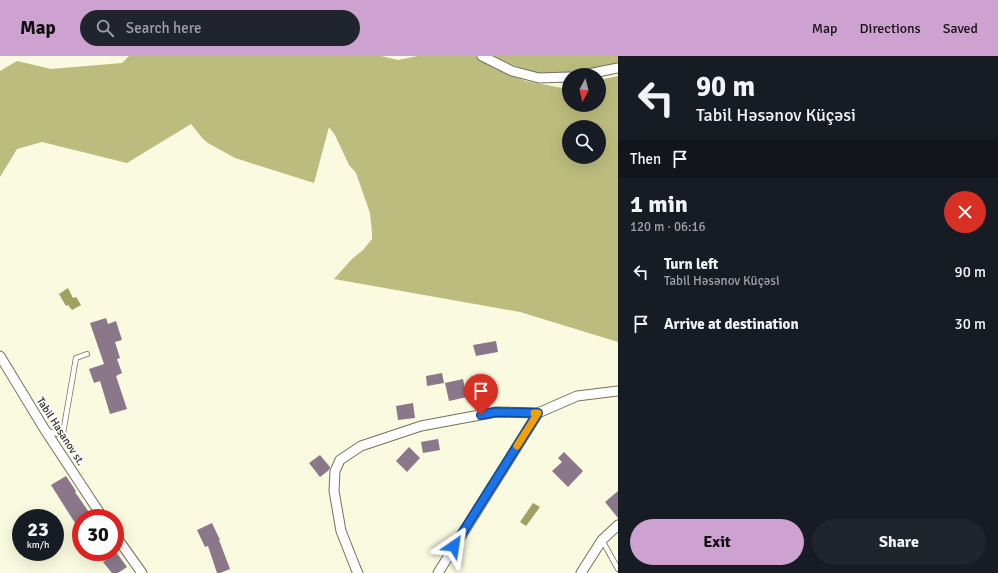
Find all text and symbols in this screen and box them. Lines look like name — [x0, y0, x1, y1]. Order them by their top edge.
search box — [80, 10, 360, 46]
text: Map — [20, 16, 56, 40]
icon: search — [94, 17, 116, 39]
text: Search here — [126, 19, 201, 37]
text: Map — [812, 20, 838, 37]
text: Directions — [860, 20, 921, 37]
text: Saved — [943, 20, 978, 37]
north arrow — [562, 68, 606, 112]
map controls — [562, 68, 606, 164]
text: 90 m — [696, 70, 755, 104]
icon: left — [630, 72, 682, 124]
text: Tabil Həsənov Küçəsi — [696, 104, 856, 126]
button: search — [562, 120, 606, 164]
icon: arrive — [669, 148, 691, 170]
text: Then — [630, 150, 661, 168]
text: 1 min — [630, 189, 688, 219]
button: close — [944, 191, 986, 233]
text: 120 m · 06:16 — [630, 219, 706, 235]
text: Turn left — [664, 255, 718, 273]
icon: left — [630, 261, 652, 283]
text: 90 m — [955, 263, 986, 281]
text: Tabil Həsənov Küçəsi — [664, 273, 780, 289]
icon: arrive — [630, 313, 652, 335]
text: Arrive at destination — [664, 315, 799, 333]
text: 30 m — [955, 315, 986, 333]
pin — [464, 374, 498, 415]
icon: arrive — [470, 380, 492, 402]
street label: Tabil Hasanov st. — [34, 395, 87, 468]
speed limit sign: 30 — [72, 509, 124, 561]
text: 23 — [27, 517, 49, 542]
button: Exit — [630, 519, 804, 565]
button: Share — [812, 519, 986, 565]
position arrow — [433, 525, 475, 567]
text: km/h — [27, 539, 49, 551]

